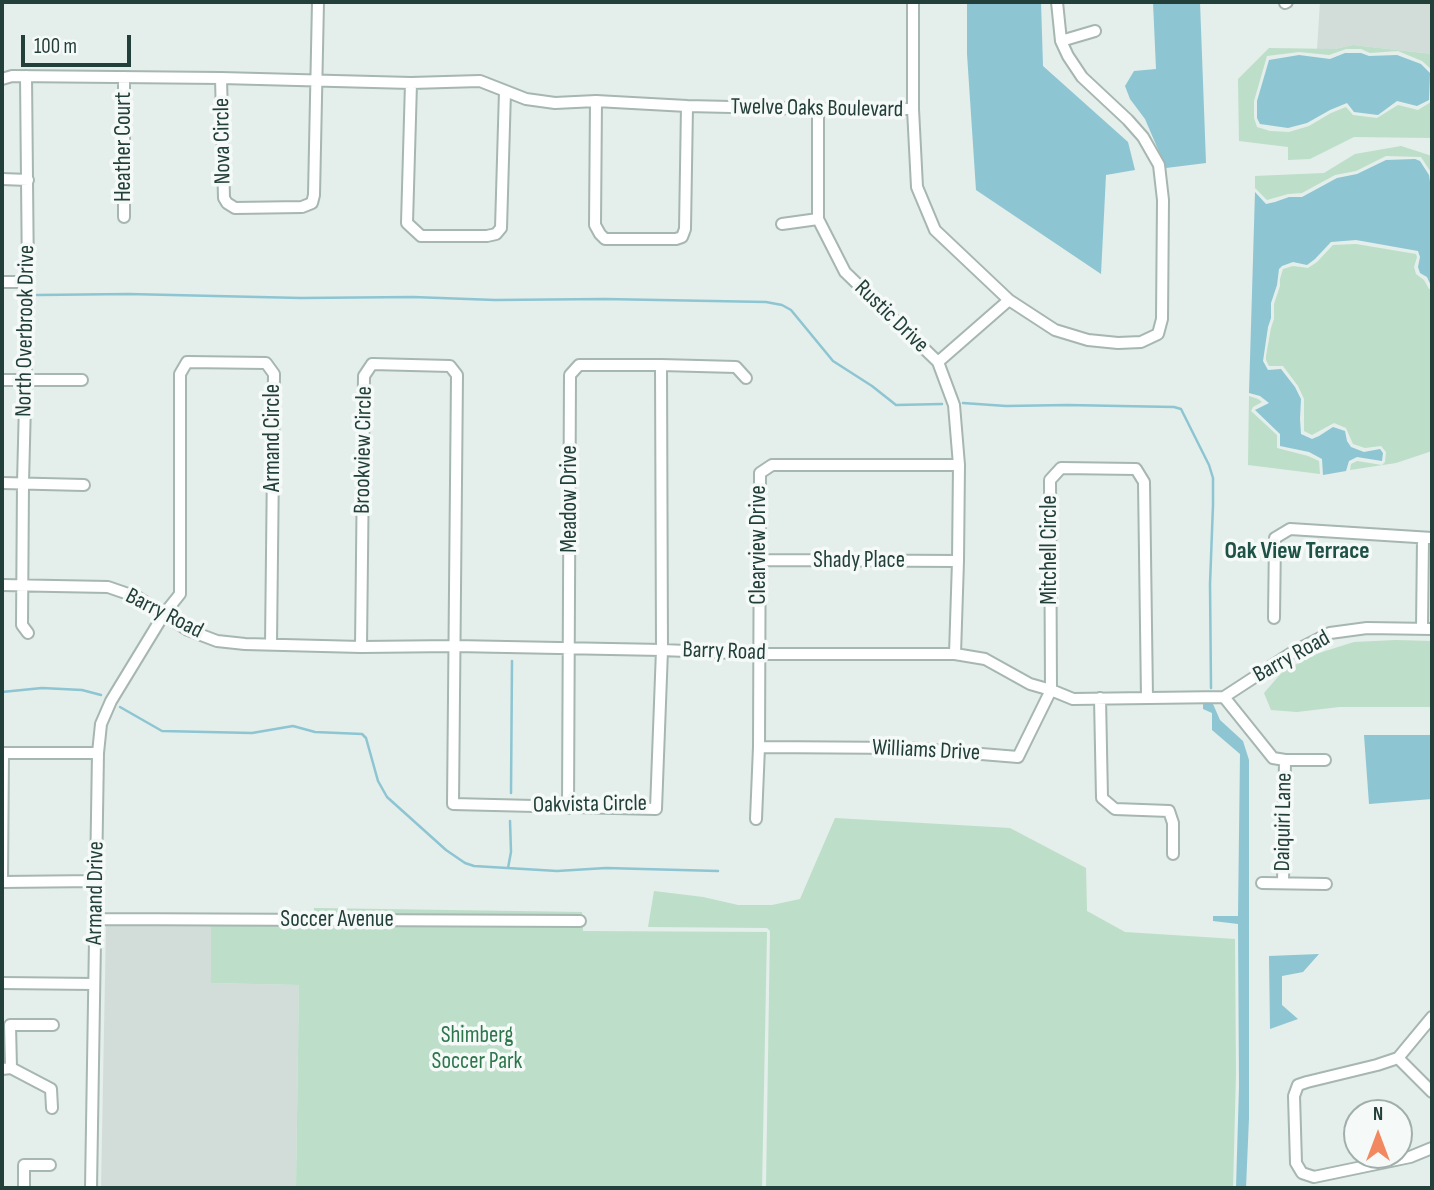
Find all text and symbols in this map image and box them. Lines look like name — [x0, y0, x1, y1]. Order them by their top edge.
scale bar — [24, 21, 135, 65]
text: 100 m — [34, 34, 77, 59]
street label: Heather Court — [110, 92, 138, 202]
street label: Twelve Oaks Boulevard — [730, 94, 904, 124]
street label: Nova Circle — [208, 97, 238, 185]
street label: North Overbrook Drive — [11, 245, 41, 417]
street label: Rustic Drive — [848, 275, 934, 359]
street label: Armand Circle — [259, 384, 287, 492]
street label: Brookview Circle — [349, 386, 379, 514]
street label: Meadow Drive — [556, 445, 584, 553]
street label: Clearview Drive — [745, 485, 773, 605]
street label: Mitchell Circle — [1036, 495, 1064, 605]
district label: Oak View Terrace — [1225, 538, 1369, 566]
street label: Shady Place — [813, 547, 905, 575]
street label: Barry Road — [121, 583, 207, 645]
street label: Barry Road — [1249, 625, 1335, 689]
street label: Barry Road — [682, 637, 766, 667]
street label: Williams Drive — [871, 734, 981, 768]
street label: Daiquiri Lane — [1269, 772, 1299, 872]
street label: Oakvista Circle — [533, 790, 647, 820]
street label: Armand Drive — [81, 841, 111, 945]
street label: Soccer Avenue — [280, 906, 394, 934]
park label: Shimberg Soccer Park — [432, 1022, 522, 1076]
north arrow — [1343, 1099, 1413, 1169]
text: N — [1373, 1103, 1383, 1126]

